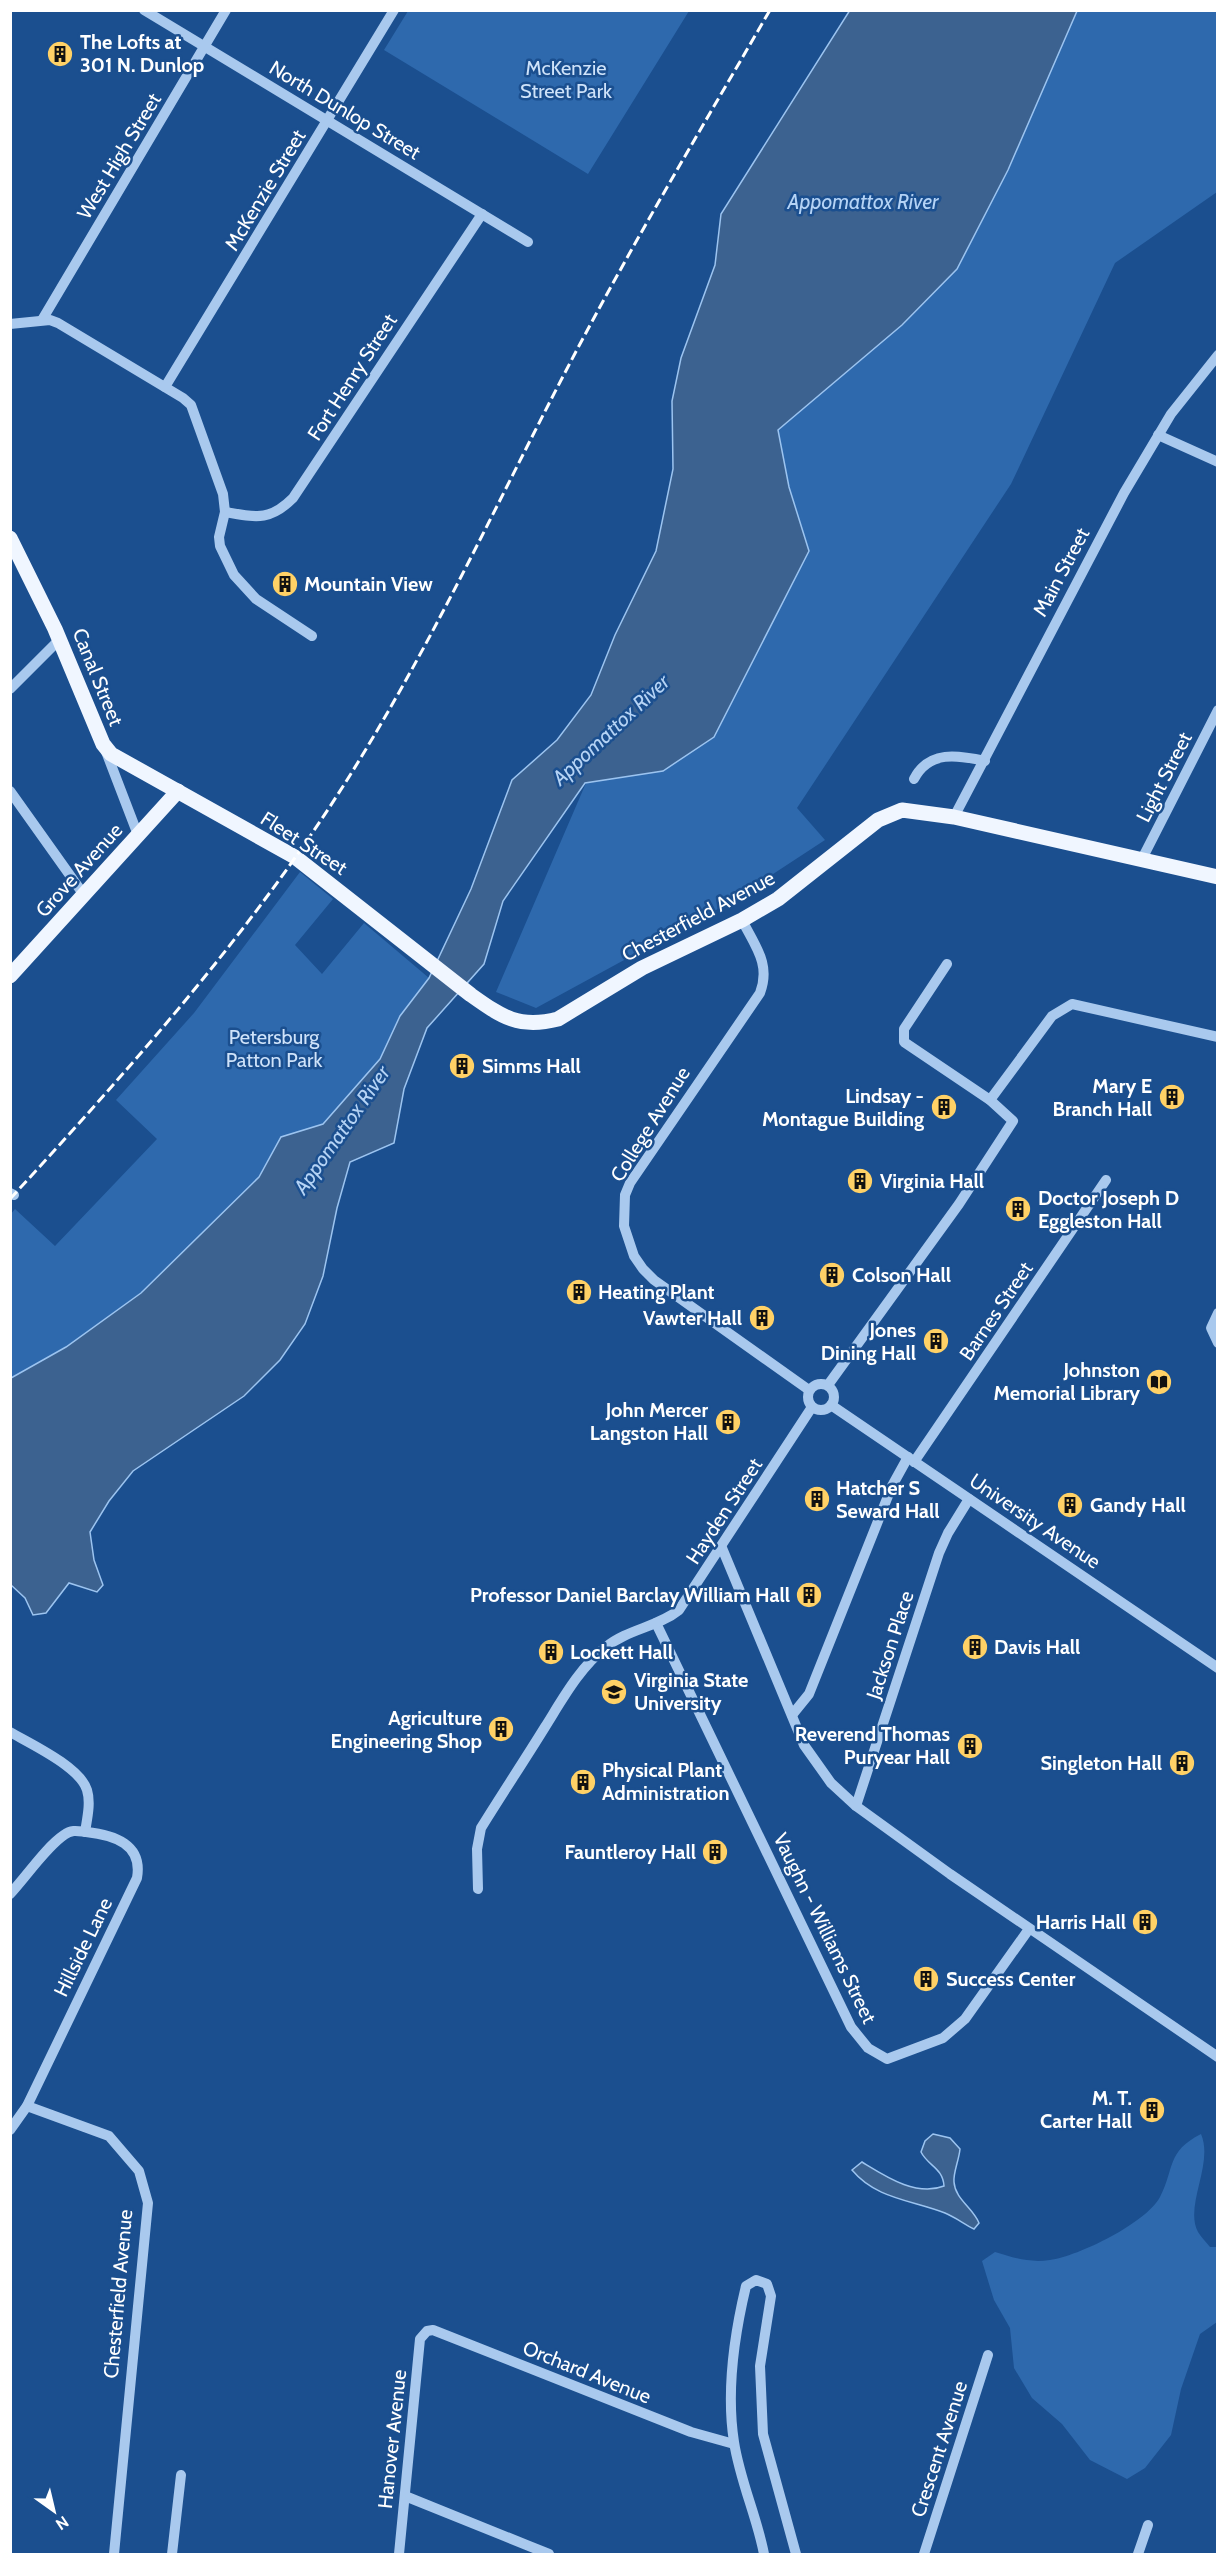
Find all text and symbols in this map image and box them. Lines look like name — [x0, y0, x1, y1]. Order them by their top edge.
place label: The Lofts at 301 N. Dunlop — [80, 30, 204, 77]
building icon: The Lofts at 301 N. Dunlop — [45, 39, 75, 69]
street label: North Dunlop Street — [265, 55, 425, 165]
park label: McKenzie Street Park — [520, 56, 612, 103]
street label: West High Street — [72, 88, 166, 223]
street label: McKenzie Street — [219, 125, 311, 255]
water label: Appomattox River — [787, 189, 940, 214]
street label: Fort Henry Street — [302, 309, 402, 445]
street label: Main Street — [1028, 523, 1094, 620]
building icon: Mountain View — [270, 569, 300, 599]
place label: Mountain View — [304, 572, 433, 596]
street label: Canal Street — [68, 625, 129, 730]
water label: Appomattox River — [546, 668, 676, 791]
street label: Light Street — [1131, 728, 1197, 826]
street label: Fleet Street — [256, 806, 352, 880]
street label: Grove Avenue — [31, 818, 127, 922]
street label: Chesterfield Avenue — [617, 866, 779, 966]
park label: Petersburg Patton Park — [226, 1025, 322, 1072]
building icon: Simms Hall — [447, 1051, 477, 1081]
place label: Simms Hall — [482, 1054, 581, 1078]
water label: Appomattox River — [287, 1059, 396, 1200]
street label: College Avenue — [605, 1062, 695, 1186]
place label: Mary E Branch Hall — [1053, 1074, 1152, 1121]
building icon: Mary E Branch Hall — [1157, 1082, 1187, 1112]
place label: Lindsay - Montague Building — [762, 1084, 924, 1131]
building icon: Lindsay - Montague Building — [929, 1092, 959, 1122]
building icon: Virginia Hall — [845, 1166, 875, 1196]
place label: Virginia Hall — [880, 1169, 984, 1193]
place label: Doctor Joseph D Eggleston Hall — [1038, 1186, 1179, 1233]
building icon: Doctor Joseph D Eggleston Hall — [1003, 1194, 1033, 1224]
street label: Barnes Street — [954, 1257, 1038, 1365]
building icon: Colson Hall — [817, 1260, 847, 1290]
place label: Colson Hall — [852, 1263, 951, 1287]
building icon: Heating Plant — [564, 1277, 594, 1307]
place label: Heating Plant — [598, 1280, 715, 1304]
building icon: Vawter Hall — [747, 1303, 777, 1333]
place label: Vawter Hall — [643, 1306, 742, 1330]
place label: Jones Dining Hall — [821, 1318, 916, 1365]
building icon: Jones Dining Hall — [921, 1326, 951, 1356]
place label: Johnston Memorial Library — [993, 1358, 1140, 1405]
library icon: Johnston Memorial Library — [1144, 1367, 1174, 1397]
place label: John Mercer Langston Hall — [590, 1398, 708, 1445]
building icon: John Mercer Langston Hall — [713, 1407, 743, 1437]
street label: Hayden Street — [681, 1453, 767, 1568]
street label: University Avenue — [965, 1468, 1105, 1574]
place label: Hatcher S Seward Hall — [836, 1476, 940, 1523]
building icon: Hatcher S Seward Hall — [802, 1484, 832, 1514]
building icon: Gandy Hall — [1055, 1490, 1085, 1520]
place label: Gandy Hall — [1090, 1493, 1186, 1517]
building icon: Professor Daniel Barclay William Hall — [794, 1580, 824, 1610]
place label: Professor Daniel Barclay William Hall — [470, 1583, 790, 1607]
street label: Jackson Place — [861, 1588, 919, 1703]
building icon: Davis Hall — [960, 1632, 990, 1662]
place label: Davis Hall — [994, 1635, 1080, 1659]
building icon: Lockett Hall — [536, 1637, 566, 1667]
place label: Lockett Hall — [570, 1640, 673, 1664]
place label: Virginia State University — [634, 1668, 748, 1715]
school or university icon: Virginia State University — [599, 1677, 629, 1707]
place label: Agriculture Engineering Shop — [330, 1706, 482, 1753]
building icon: Agriculture Engineering Shop — [486, 1714, 516, 1744]
place label: Reverend Thomas Puryear Hall — [795, 1722, 950, 1769]
building icon: Reverend Thomas Puryear Hall — [955, 1731, 985, 1761]
building icon: Singleton Hall — [1167, 1748, 1197, 1778]
place label: Singleton Hall — [1041, 1751, 1162, 1775]
place label: Physical Plant Administration — [602, 1758, 729, 1805]
building icon: Physical Plant Administration — [568, 1767, 598, 1797]
street label: Vaughn - Williams Street — [768, 1829, 882, 2027]
building icon: Fauntleroy Hall — [700, 1837, 730, 1867]
place label: Fauntleroy Hall — [564, 1840, 696, 1864]
street label: Hillside Lane — [49, 1894, 117, 2000]
building icon: Harris Hall — [1130, 1907, 1160, 1937]
place label: Harris Hall — [1036, 1910, 1126, 1934]
building icon: Success Center — [911, 1964, 941, 1994]
place label: Success Center — [946, 1967, 1076, 1991]
place label: M. T. Carter Hall — [1040, 2086, 1132, 2133]
building icon: M. T. Carter Hall — [1137, 2095, 1167, 2125]
street label: Chesterfield Avenue — [99, 2208, 137, 2380]
street label: Orchard Avenue — [519, 2335, 655, 2409]
street label: Hanover Avenue — [373, 2368, 411, 2510]
street label: Crescent Avenue — [906, 2378, 972, 2520]
north arrow — [24, 2481, 84, 2541]
text: N — [52, 2512, 72, 2534]

